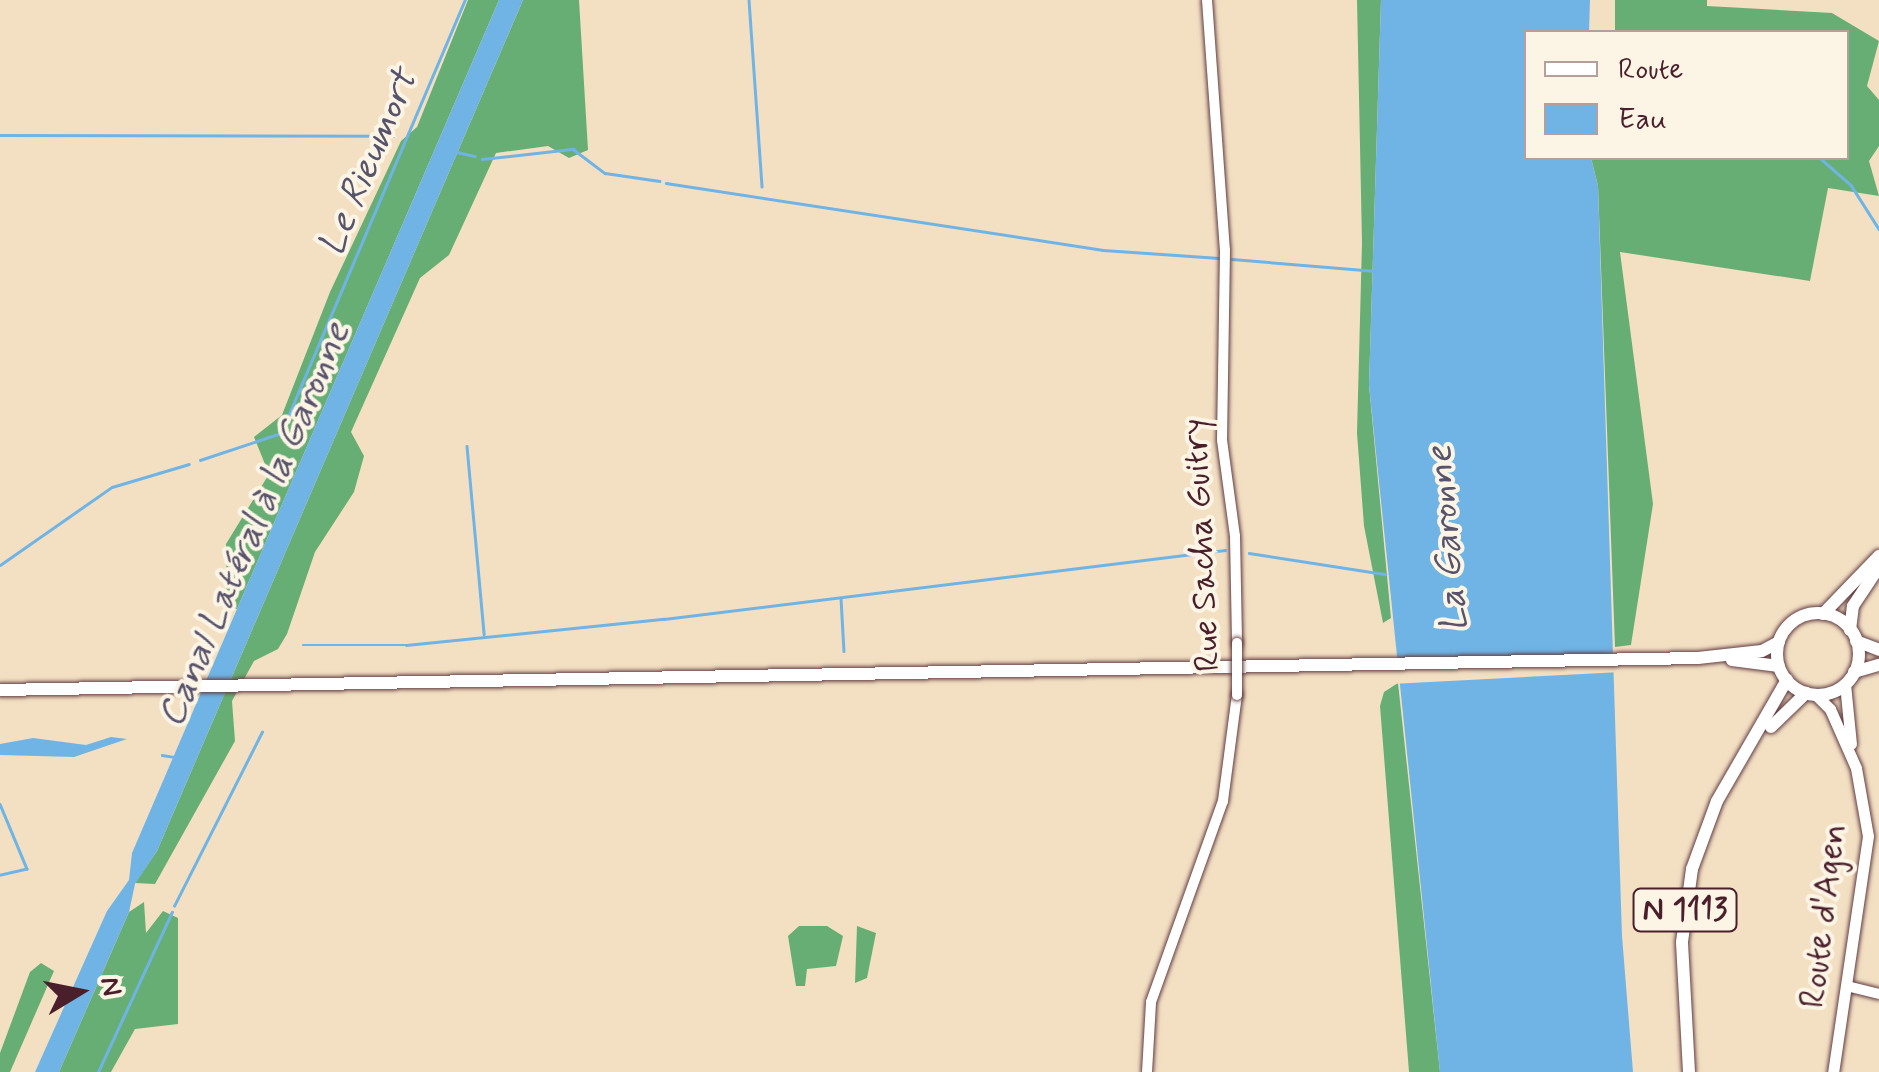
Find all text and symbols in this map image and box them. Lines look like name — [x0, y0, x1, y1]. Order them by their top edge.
legend — [1524, 30, 1849, 160]
text: Route — [1618, 50, 1683, 89]
water label: Le Rieumort — [309, 61, 429, 265]
text: Eau — [1618, 100, 1667, 139]
water label: Canal Latéral à la Garonne — [150, 318, 360, 732]
street label: Rue Sacha Guitry — [1174, 417, 1230, 673]
water label: La Garonne — [1417, 444, 1479, 634]
street label: Route d'Agen — [1792, 823, 1856, 1009]
road number: N 1113 — [1632, 883, 1738, 937]
north arrow — [30, 942, 130, 1042]
text: N — [90, 974, 130, 999]

